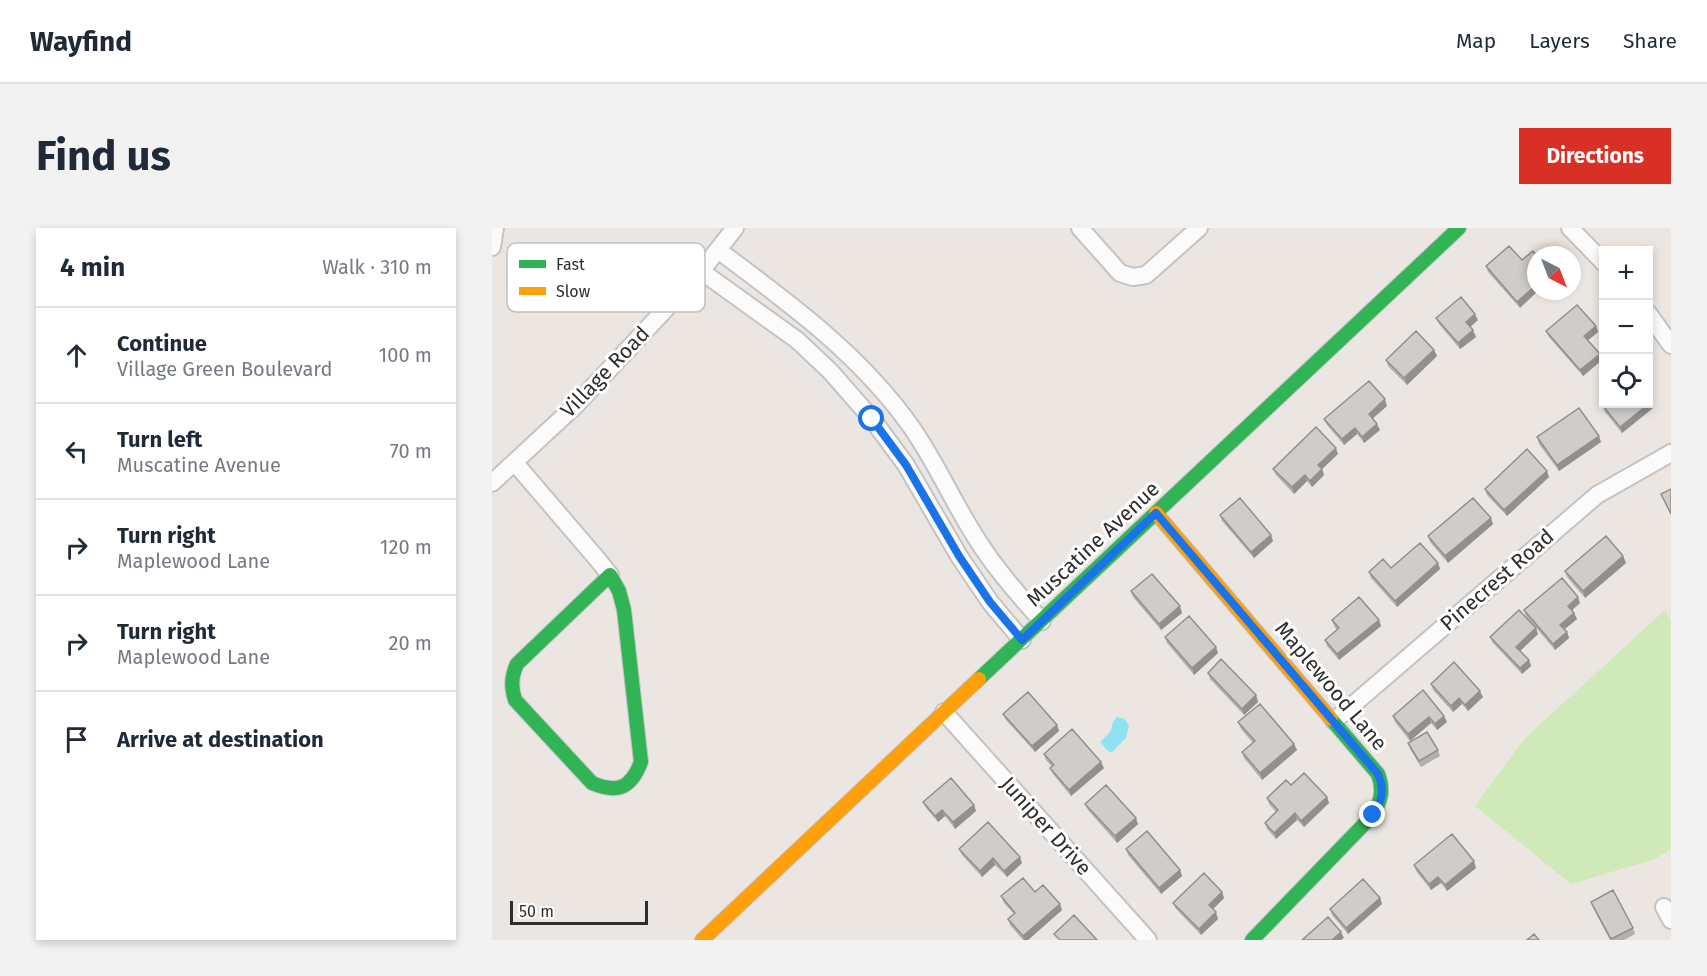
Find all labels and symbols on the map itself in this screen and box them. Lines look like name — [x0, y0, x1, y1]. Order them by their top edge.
legend — [507, 243, 705, 312]
north arrow — [1527, 246, 1581, 300]
text: Fast — [556, 255, 585, 274]
text: Slow — [556, 282, 591, 301]
street label: Village Road — [555, 321, 655, 423]
route start — [858, 405, 884, 431]
street label: Muscatine Avenue — [1021, 476, 1165, 612]
street label: Pinecrest Road — [1435, 524, 1559, 636]
street label: Maplewood Lane — [1269, 616, 1393, 756]
street label: Juniper Drive — [995, 771, 1097, 881]
route end — [1359, 801, 1385, 827]
scale bar — [510, 898, 648, 926]

